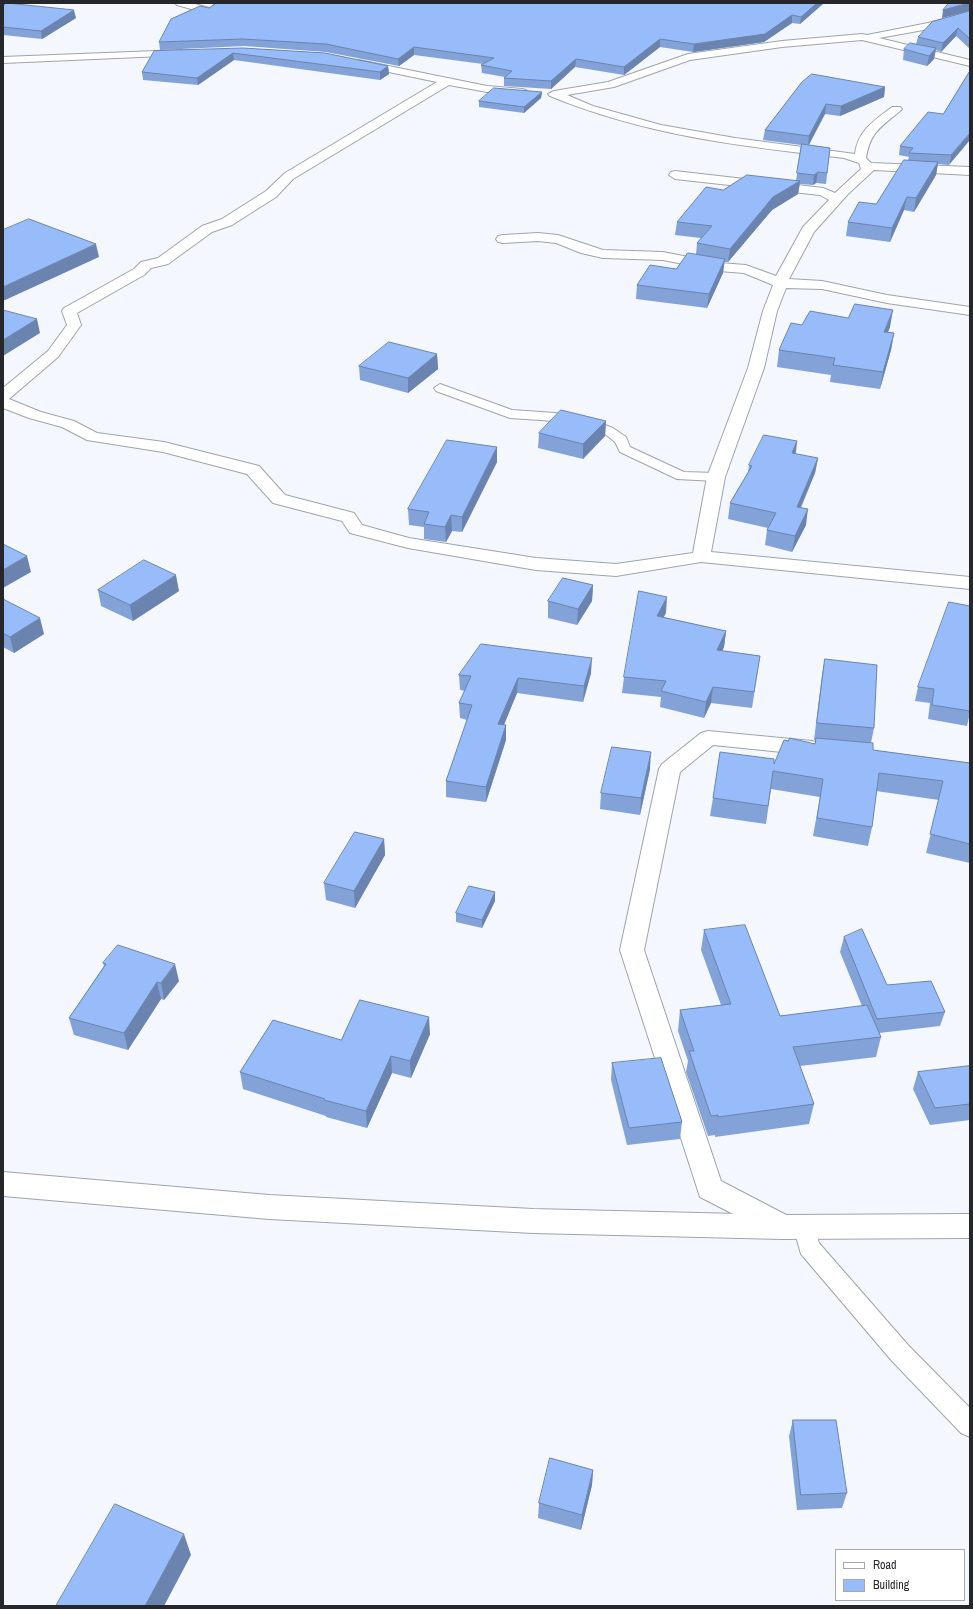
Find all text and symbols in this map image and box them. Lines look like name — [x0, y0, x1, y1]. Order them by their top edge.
legend — [835, 1549, 965, 1601]
text: Road — [873, 1557, 897, 1573]
text: Building — [873, 1577, 909, 1593]

